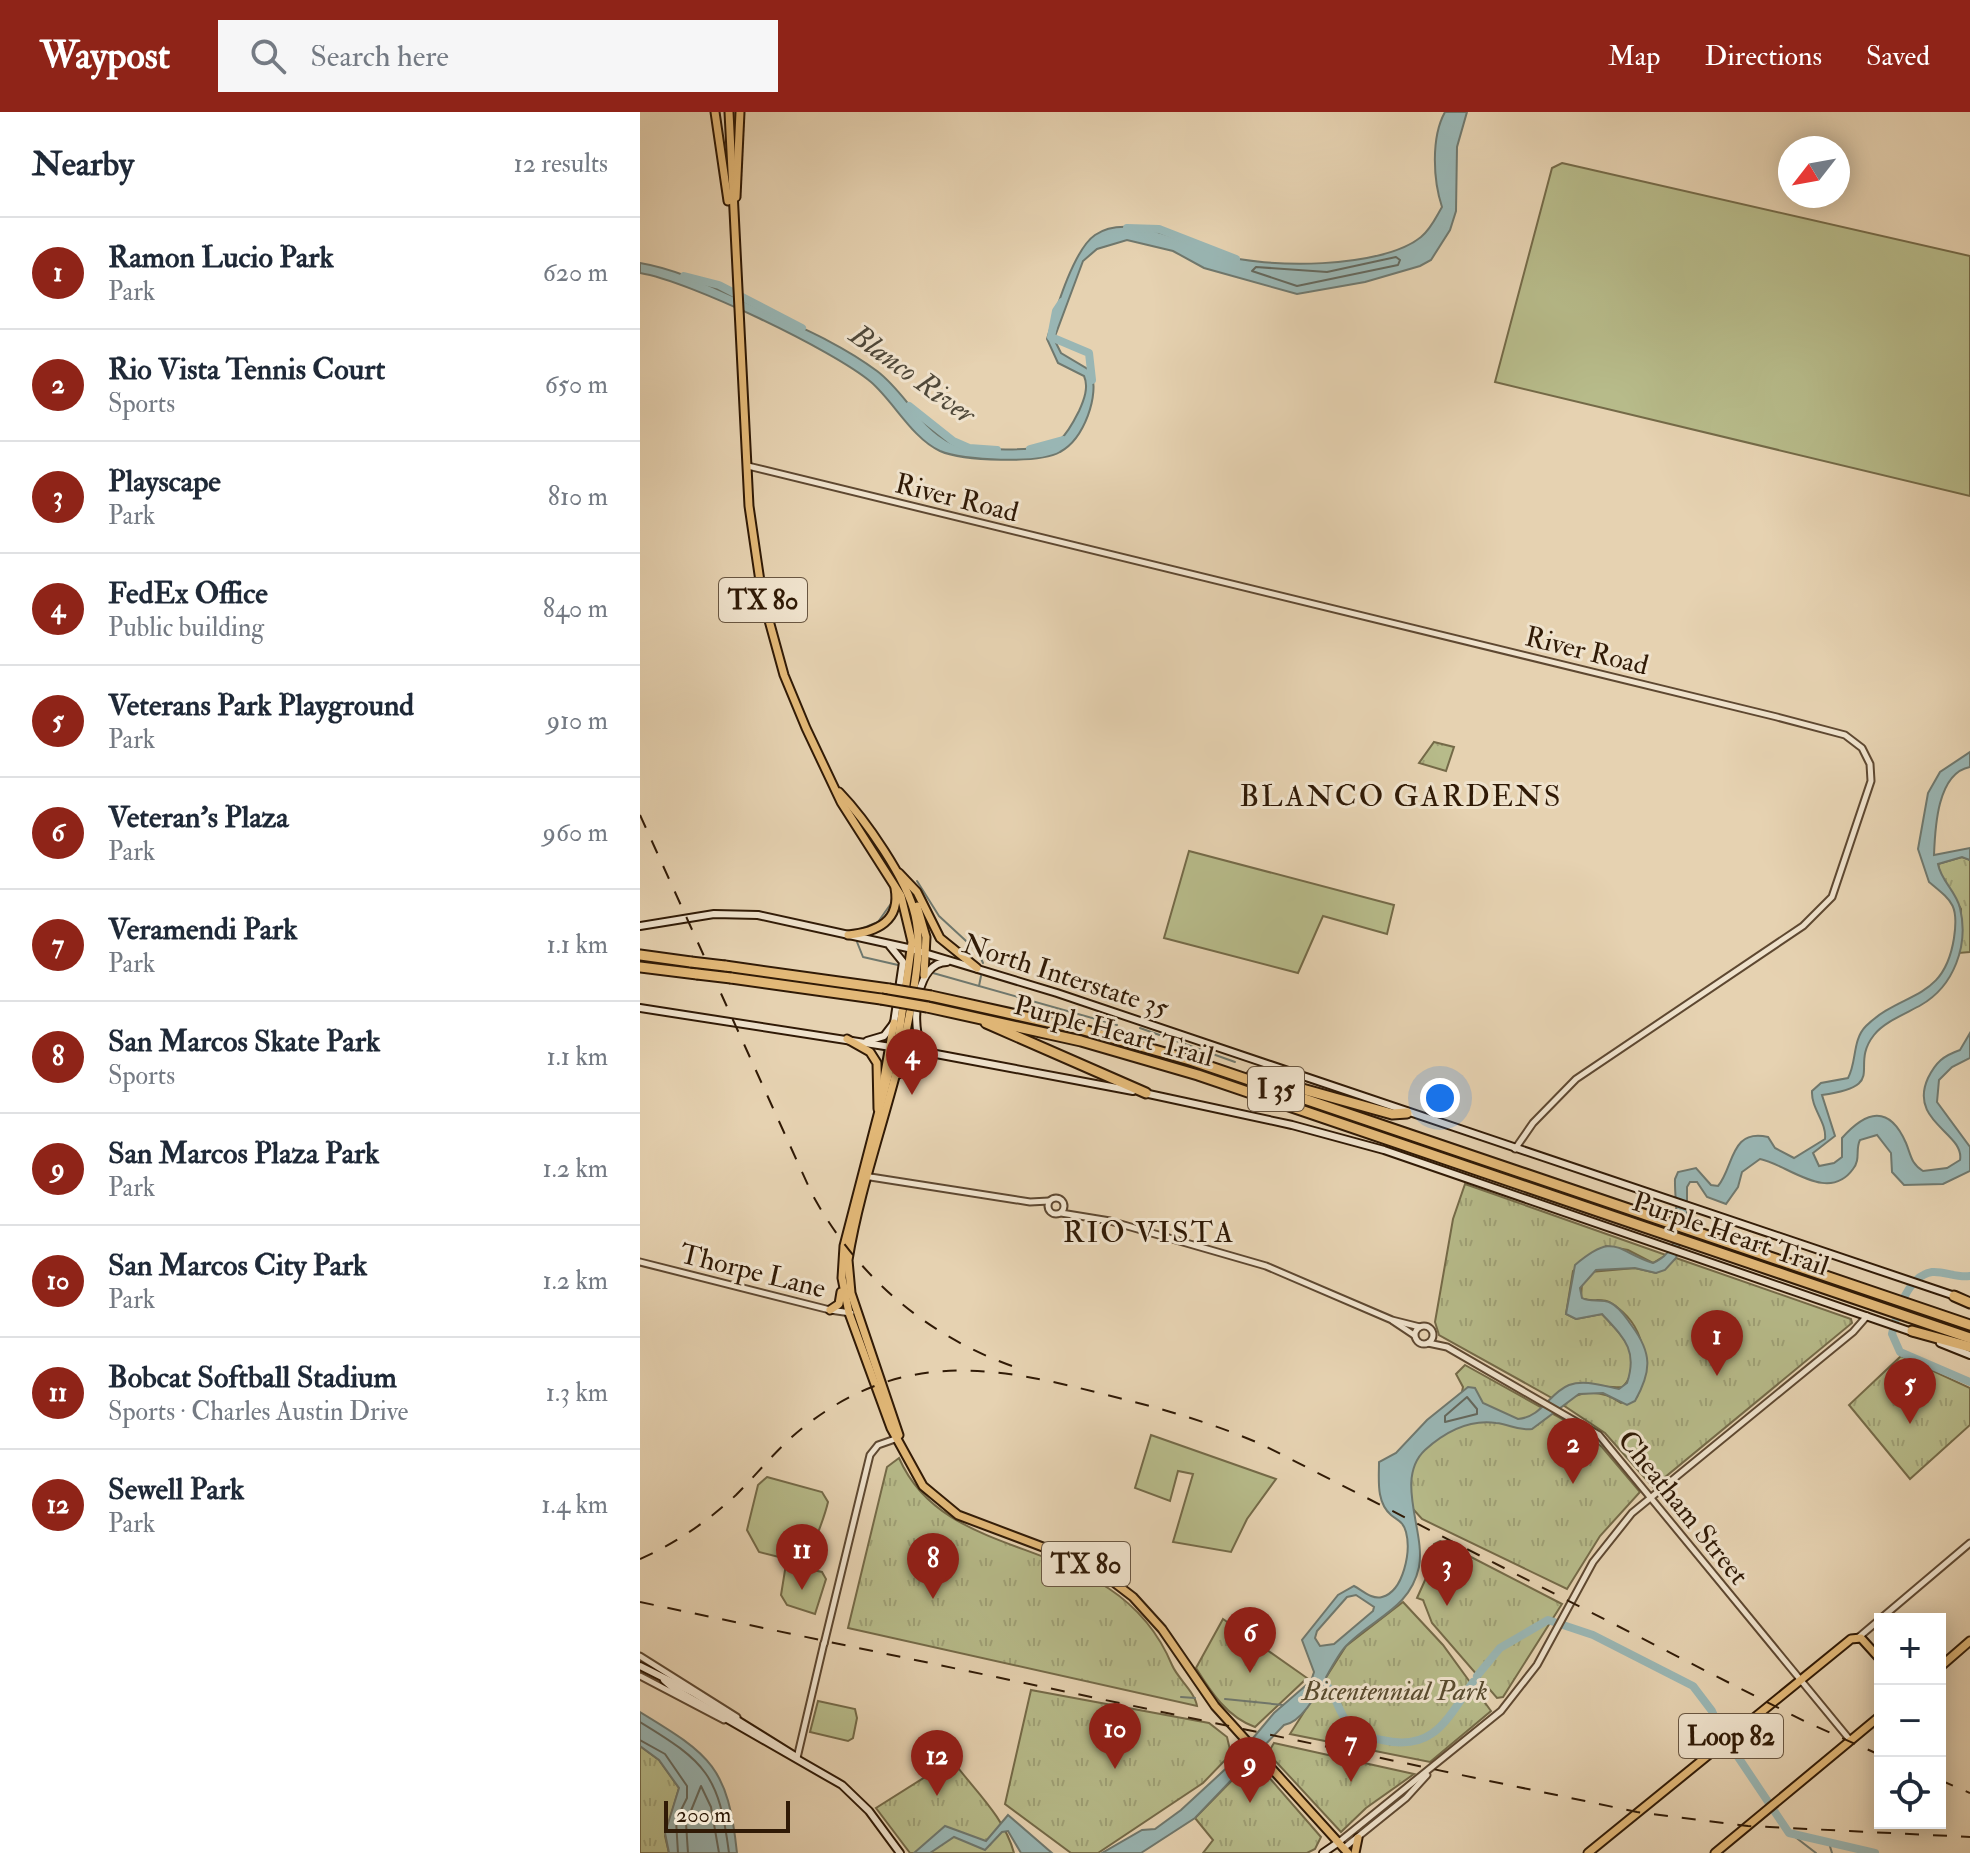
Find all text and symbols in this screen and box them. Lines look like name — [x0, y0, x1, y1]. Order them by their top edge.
search box — [218, 20, 778, 92]
text: Waypost — [40, 32, 170, 80]
icon: search — [246, 34, 290, 78]
text: Search here — [310, 38, 449, 75]
text: Map — [1608, 39, 1661, 74]
text: Directions — [1705, 39, 1822, 74]
text: Saved — [1866, 39, 1930, 74]
north arrow — [1778, 136, 1850, 208]
text: Nearby — [32, 143, 134, 186]
text: 12 results — [513, 148, 608, 180]
text: Ramon Lucio Park — [108, 239, 334, 276]
text: 1 — [53, 257, 63, 289]
text: 620 m — [543, 257, 608, 289]
text: Park — [108, 276, 155, 308]
water label: Blanco River — [841, 315, 984, 434]
text: Rio Vista Tennis Court — [108, 351, 385, 388]
text: 2 — [51, 369, 65, 401]
text: 650 m — [545, 369, 608, 401]
text: Sports — [108, 388, 175, 420]
text: Playscape — [108, 463, 221, 500]
street label: River Road — [891, 466, 1022, 531]
text: 3 — [53, 481, 63, 513]
text: 810 m — [548, 481, 608, 513]
text: Park — [108, 500, 155, 532]
text: FedEx Office — [108, 575, 268, 612]
road number: TX 80 — [719, 578, 807, 622]
text: 4 — [51, 593, 65, 625]
text: 840 m — [543, 593, 608, 625]
text: Public building — [108, 612, 264, 644]
street label: River Road — [1521, 619, 1652, 684]
text: Veterans Park Playground — [108, 687, 414, 724]
text: 5 — [52, 705, 64, 737]
text: 910 m — [547, 705, 608, 737]
text: Park — [108, 724, 155, 756]
district label: BLANCO GARDENS — [1239, 778, 1563, 815]
text: Veteran's Plaza — [108, 799, 289, 836]
text: 6 — [51, 817, 65, 849]
text: 960 m — [543, 817, 608, 849]
text: Park — [108, 836, 155, 868]
text: Veramendi Park — [108, 911, 298, 948]
street label: North Interstate 35 — [958, 927, 1174, 1026]
text: 7 — [52, 929, 64, 961]
text: 1.1 km — [546, 929, 608, 961]
text: Park — [108, 948, 155, 980]
street label: Purple Heart Trail — [1010, 988, 1217, 1075]
text: San Marcos Skate Park — [108, 1023, 380, 1060]
pin: 4 — [886, 1029, 938, 1095]
text: 8 — [52, 1041, 64, 1073]
text: 1.1 km — [546, 1041, 608, 1073]
text: Sports — [108, 1060, 175, 1092]
road number: I 35 — [1248, 1067, 1304, 1111]
your location — [1420, 1078, 1460, 1118]
text: San Marcos Plaza Park — [108, 1135, 379, 1172]
text: 9 — [51, 1153, 65, 1185]
text: 1.2 km — [542, 1153, 608, 1185]
text: Park — [108, 1172, 155, 1204]
street label: Purple Heart Trail — [1628, 1184, 1833, 1284]
district label: RIO VISTA — [1063, 1214, 1235, 1251]
street label: Thorpe Lane — [676, 1236, 829, 1307]
text: San Marcos City Park — [108, 1247, 367, 1284]
text: 10 — [47, 1265, 69, 1297]
text: 1.2 km — [542, 1265, 608, 1297]
text: Park — [108, 1284, 155, 1316]
pin: 1 — [1691, 1310, 1743, 1376]
pin: 5 — [1884, 1358, 1936, 1424]
text: Bobcat Softball Stadium — [108, 1359, 397, 1396]
text: 11 — [49, 1377, 67, 1409]
text: 1.3 km — [546, 1377, 608, 1409]
text: Sports · Charles Austin Drive — [108, 1396, 408, 1428]
pin: 2 — [1547, 1418, 1599, 1484]
street label: Cheatham Street — [1610, 1424, 1756, 1592]
text: Sewell Park — [108, 1471, 244, 1508]
text: 12 — [47, 1489, 69, 1521]
text: 1.4 km — [541, 1489, 608, 1521]
text: Park — [108, 1508, 155, 1540]
pin: 11 — [776, 1524, 828, 1590]
pin: 8 — [907, 1533, 959, 1599]
pin: 3 — [1421, 1540, 1473, 1606]
road number: TX 80 — [1042, 1542, 1130, 1586]
pin: 6 — [1224, 1607, 1276, 1673]
map controls — [1874, 1613, 1946, 1829]
button: + — [1874, 1613, 1946, 1685]
park label: Bicentennial Park — [1300, 1674, 1488, 1709]
button: − — [1874, 1685, 1946, 1757]
pin: 10 — [1089, 1703, 1141, 1769]
road number: Loop 82 — [1679, 1714, 1783, 1758]
pin: 7 — [1325, 1716, 1377, 1782]
pin: 12 — [911, 1730, 963, 1796]
pin: 9 — [1224, 1737, 1276, 1803]
button: locate — [1874, 1757, 1946, 1829]
scale bar — [664, 1797, 790, 1833]
text: 200 m — [676, 1801, 731, 1829]

